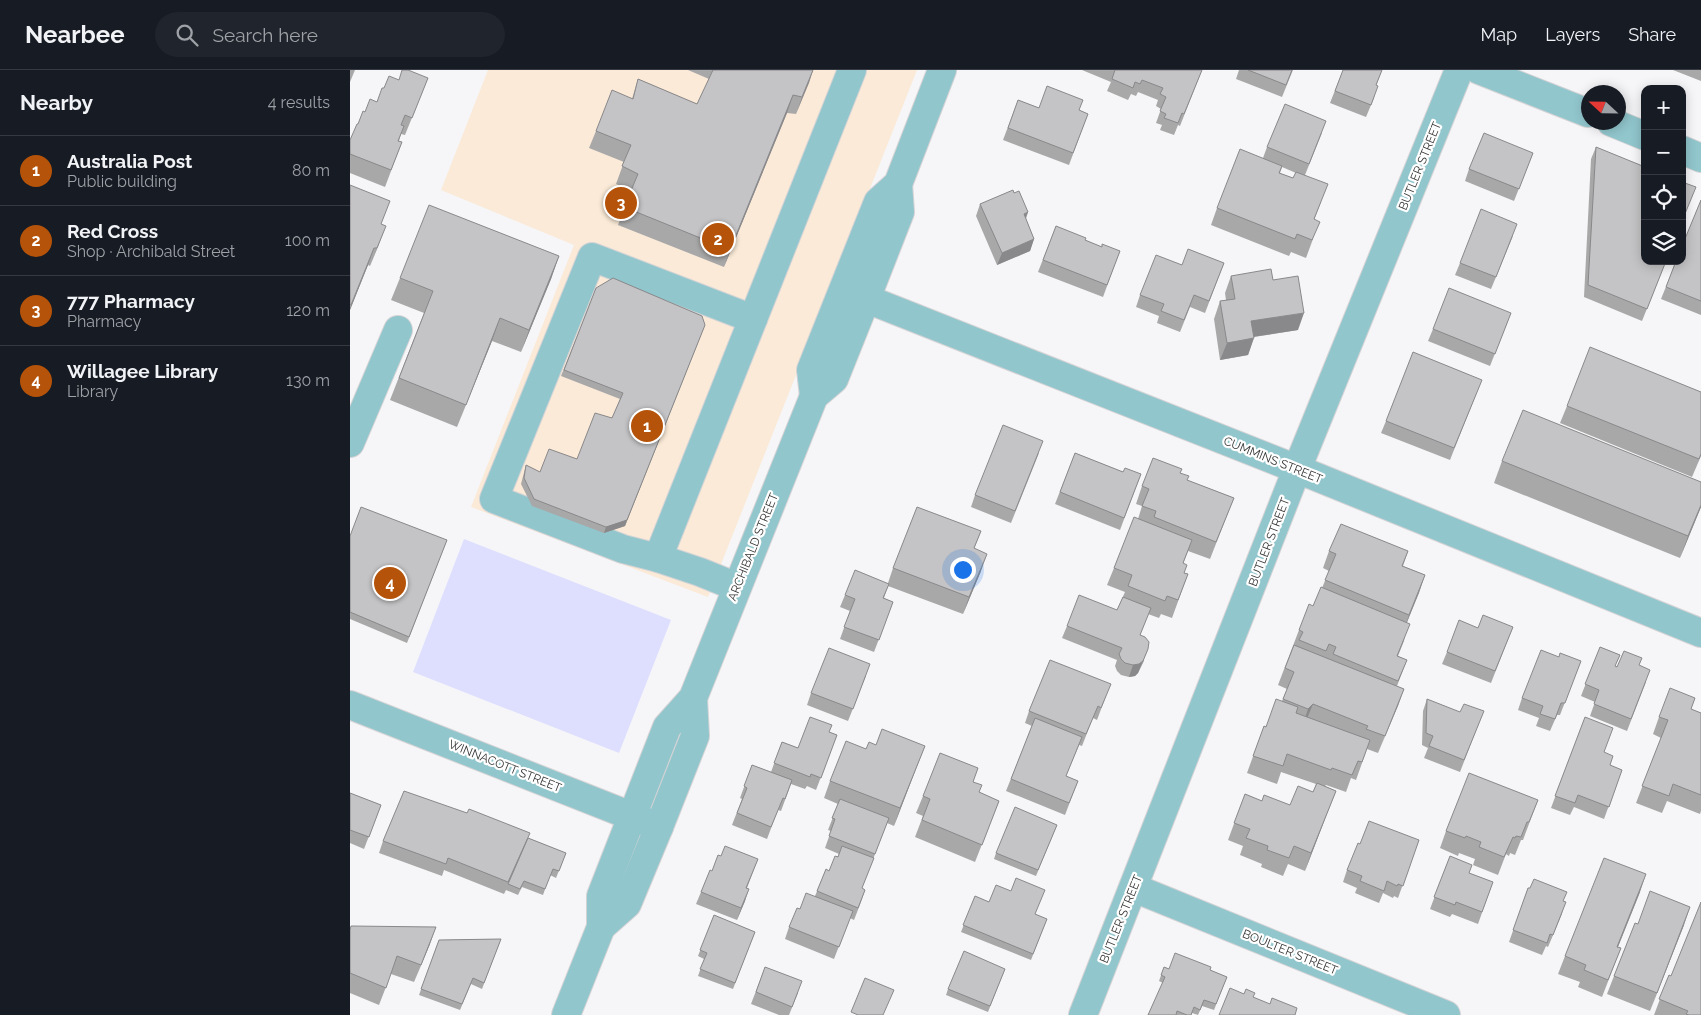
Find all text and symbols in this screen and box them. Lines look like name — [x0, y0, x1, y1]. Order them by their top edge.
search box — [155, 12, 505, 57]
text: Nearbee — [25, 20, 125, 49]
icon: search — [173, 21, 201, 49]
text: Search here — [213, 24, 318, 46]
text: Map — [1481, 24, 1517, 45]
text: Layers — [1545, 24, 1600, 45]
text: Share — [1628, 24, 1676, 45]
north arrow — [1581, 85, 1626, 130]
map controls — [1641, 85, 1686, 265]
button: + — [1641, 85, 1686, 130]
text: Nearby — [20, 90, 93, 115]
text: 4 results — [268, 93, 330, 112]
street label: BUTLER STREET — [1396, 119, 1444, 212]
button: − — [1641, 130, 1686, 175]
text: Australia Post — [67, 150, 192, 172]
text: 1 — [32, 161, 40, 180]
text: 80 m — [292, 161, 330, 180]
text: Public building — [67, 172, 177, 191]
button: locate — [1641, 175, 1686, 220]
pin: 3 — [605, 184, 637, 222]
text: Red Cross — [67, 220, 158, 242]
pin: 2 — [702, 220, 734, 258]
button: layers — [1641, 220, 1686, 265]
text: 2 — [31, 231, 41, 250]
text: 100 m — [285, 231, 330, 250]
text: Shop · Archibald Street — [67, 242, 235, 261]
text: 777 Pharmacy — [67, 290, 195, 312]
text: 3 — [32, 301, 40, 320]
text: 120 m — [286, 301, 330, 320]
text: Pharmacy — [67, 312, 141, 331]
text: Willagee Library — [67, 360, 218, 382]
text: 4 — [31, 371, 41, 390]
text: 130 m — [286, 371, 330, 390]
text: Library — [67, 382, 118, 401]
pin: 1 — [631, 407, 663, 445]
street label: CUMMINS STREET — [1222, 434, 1325, 486]
street label: ARCHIBALD STREET — [725, 490, 781, 603]
street label: BUTLER STREET — [1246, 495, 1293, 588]
your location — [950, 557, 976, 583]
pin: 4 — [374, 564, 406, 602]
street label: WINNACOTT STREET — [447, 737, 564, 795]
street label: BUTLER STREET — [1097, 872, 1145, 965]
street label: BOULTER STREET — [1240, 926, 1340, 978]

